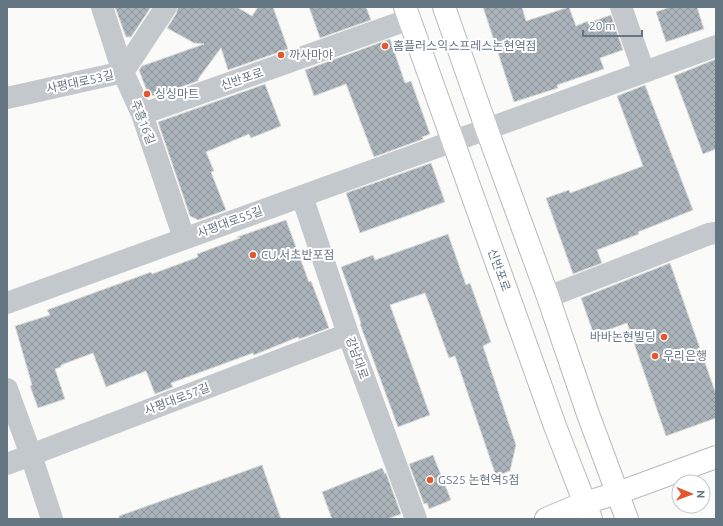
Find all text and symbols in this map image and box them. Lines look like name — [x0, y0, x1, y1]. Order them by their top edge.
scale bar — [583, 12, 642, 38]
text: 20 m — [589, 19, 616, 32]
place label: 홈플러스익스프레스논현역점 — [393, 39, 537, 52]
marker: 홈플러스익스프레스논현역점 — [380, 41, 390, 51]
place label: 까사마야 — [289, 48, 333, 61]
marker: 까사마야 — [276, 50, 286, 60]
street label: 신반포로 — [219, 65, 265, 92]
street label: 사평대로53길 — [45, 68, 115, 95]
place label: 싱싱마트 — [155, 87, 199, 100]
marker: 싱싱마트 — [142, 89, 152, 99]
street label: 주흥16길 — [129, 98, 158, 146]
street label: 사평대로55길 — [195, 204, 264, 239]
street label: 신반포로 — [486, 247, 513, 293]
place label: CU 서초반포점 — [261, 248, 335, 261]
marker: CU 서초반포점 — [248, 250, 258, 260]
place label: 바바논현빌딩 — [590, 330, 656, 343]
marker: 바바논현빌딩 — [659, 332, 669, 342]
street label: 강남대로 — [344, 335, 371, 381]
place label: 우리은행 — [663, 349, 707, 362]
marker: 우리은행 — [650, 351, 660, 361]
street label: 사평대로57길 — [142, 380, 211, 417]
place label: GS25 논현역5점 — [438, 473, 519, 486]
north arrow — [671, 474, 711, 514]
marker: GS25 논현역5점 — [425, 475, 435, 485]
text: N — [695, 490, 707, 498]

